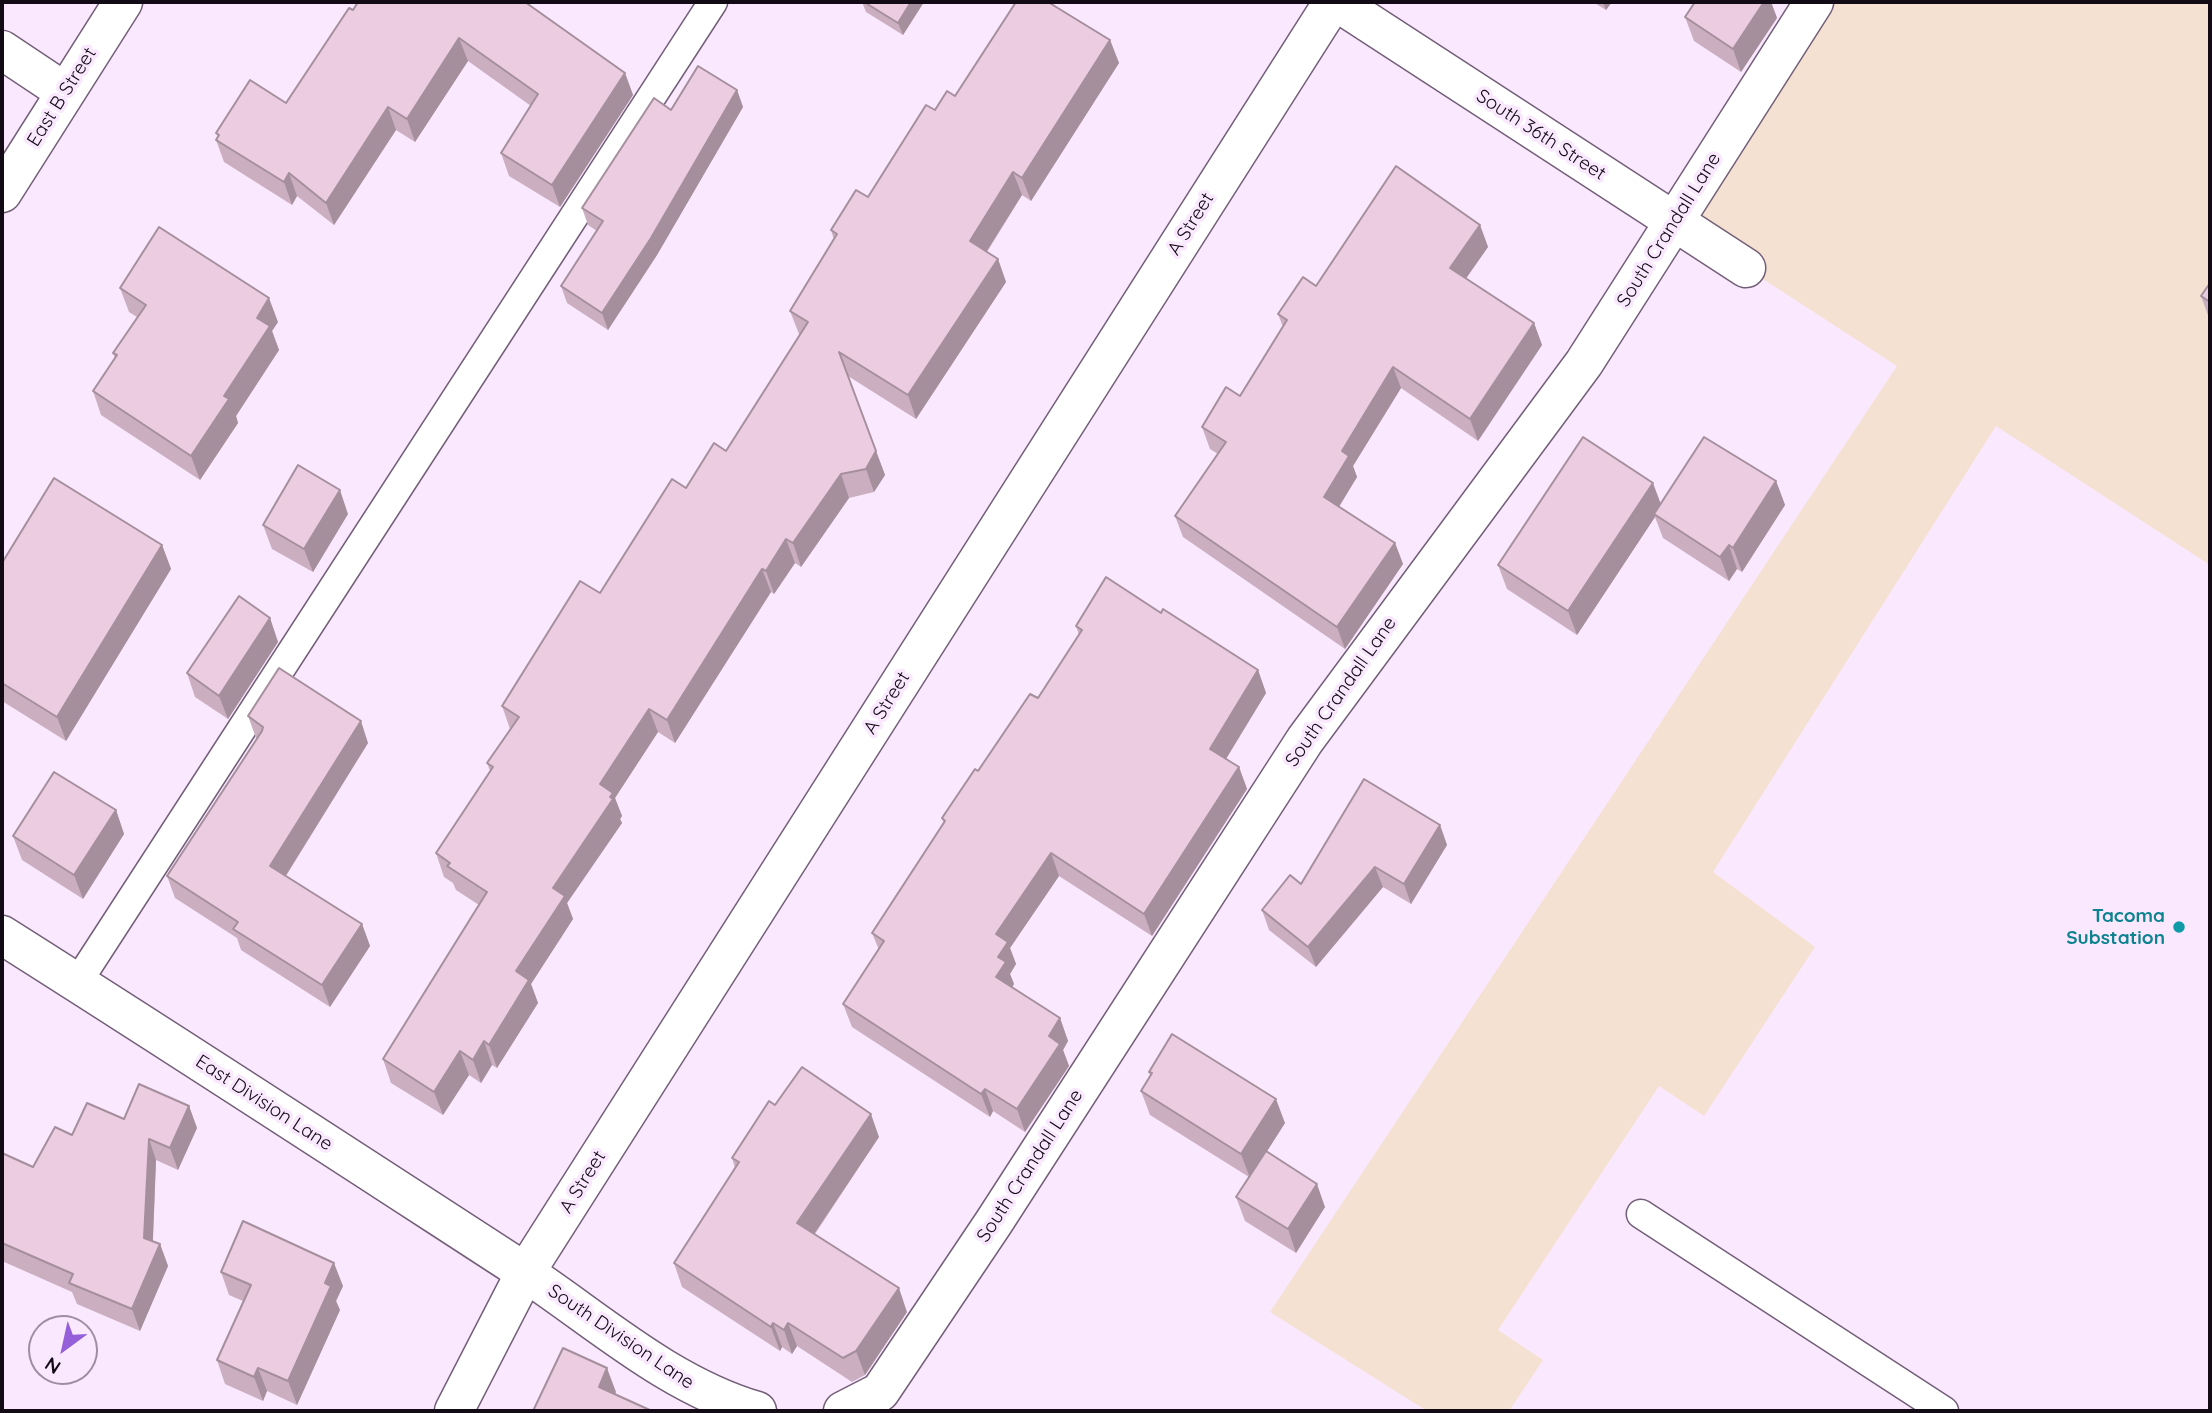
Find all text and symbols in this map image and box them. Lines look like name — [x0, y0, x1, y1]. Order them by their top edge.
street label: East B Street — [23, 43, 101, 151]
street label: South 36th Street — [1472, 85, 1610, 185]
street label: South Crandall Lane — [1612, 149, 1726, 311]
street label: A Street — [1163, 189, 1219, 259]
street label: South Crandall Lane — [1281, 613, 1401, 771]
street label: A Street — [859, 668, 915, 738]
place label: Tacoma Substation — [2066, 905, 2165, 949]
marker: Tacoma Substation — [2171, 919, 2187, 935]
street label: East Division Lane — [191, 1050, 337, 1156]
street label: South Crandall Lane — [972, 1085, 1088, 1247]
street label: A Street — [555, 1147, 611, 1217]
street label: South Division Lane — [544, 1280, 698, 1394]
north arrow — [28, 1315, 98, 1385]
text: N — [40, 1352, 65, 1380]

